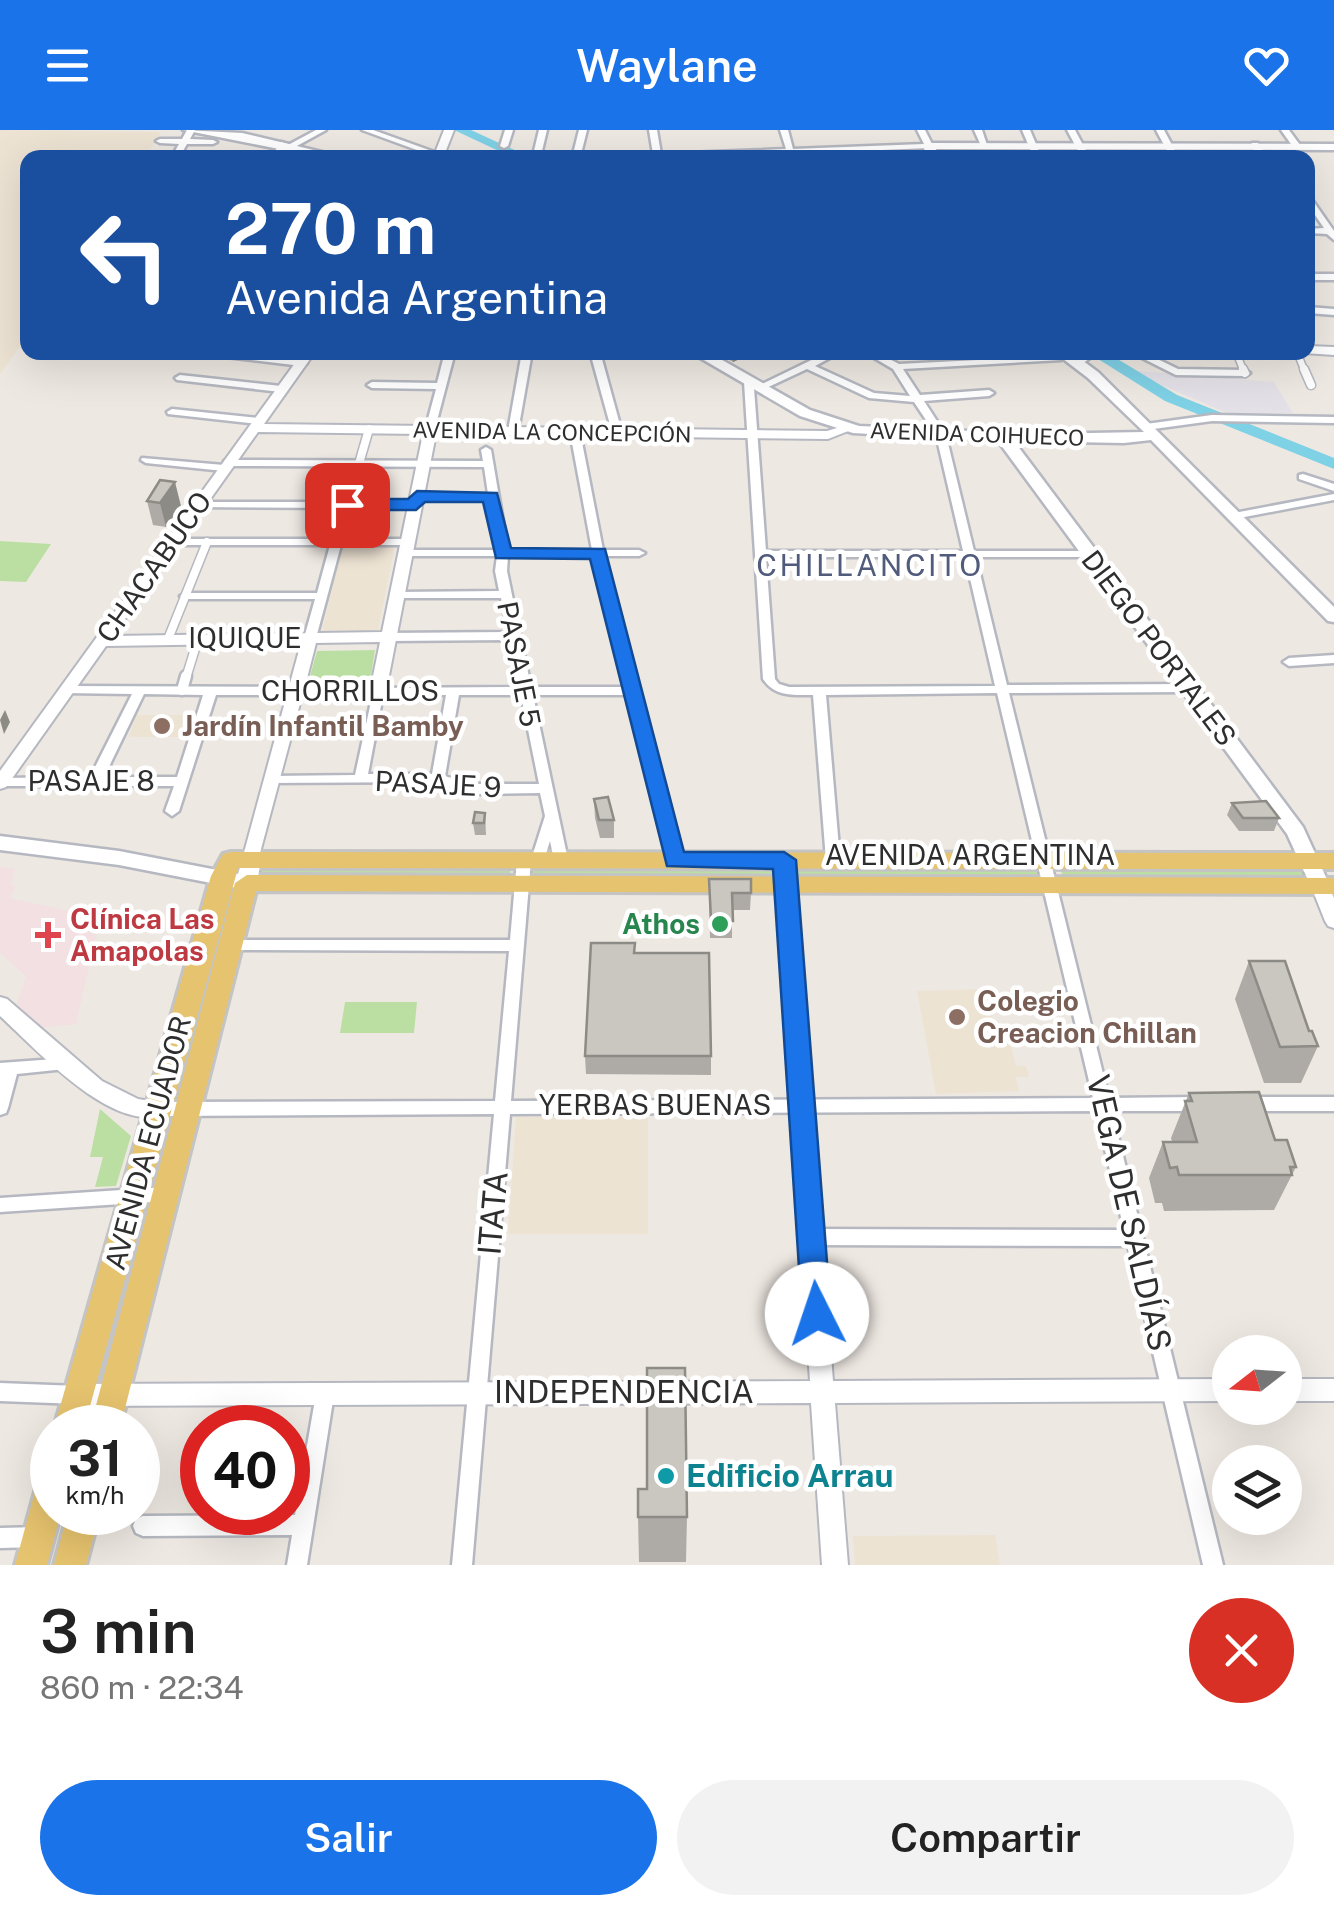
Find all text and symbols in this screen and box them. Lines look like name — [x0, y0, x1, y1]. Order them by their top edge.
icon: menu — [40, 38, 95, 93]
icon: heart — [1239, 38, 1294, 93]
text: Waylane — [576, 39, 758, 92]
text: 270 m — [225, 187, 436, 270]
icon: left — [60, 190, 190, 320]
text: Avenida Argentina — [225, 271, 608, 324]
street label: AVENIDA LA CONCEPCIÓN — [412, 416, 692, 447]
street label: AVENIDA COIHUECO — [869, 417, 1085, 451]
pin — [305, 463, 390, 548]
icon: arrive — [320, 478, 375, 533]
street label: CHACABUCO — [89, 485, 218, 649]
street label: DIEGO PORTALES — [1075, 543, 1244, 752]
district label: CHILLANCITO — [756, 547, 984, 583]
street label: PASAJE 5 — [491, 598, 548, 729]
street label: IQUIQUE — [188, 621, 302, 654]
street label: CHORRILLOS — [261, 674, 439, 707]
place label: Jardín Infantil Bamby — [182, 709, 464, 742]
marker: Jardín Infantil Bamby — [151, 715, 173, 737]
street label: PASAJE 8 — [27, 764, 155, 797]
street label: PASAJE 9 — [374, 764, 502, 803]
street label: AVENIDA ARGENTINA — [825, 838, 1115, 871]
place label: Clínica Las Amapolas — [70, 902, 215, 967]
place label: Athos — [622, 907, 700, 940]
marker: Athos — [709, 913, 731, 935]
marker: Clínica Las Amapolas — [35, 922, 61, 948]
place label: Colegio Creacion Chillan — [977, 984, 1197, 1049]
marker: Colegio Creacion Chillan — [946, 1006, 968, 1028]
street label: AVENIDA ECUADOR — [98, 1012, 197, 1273]
street label: VEGA DE SALDÍAS — [1080, 1071, 1179, 1355]
street label: YERBAS BUENAS — [539, 1088, 771, 1121]
street label: ITATA — [470, 1169, 515, 1256]
position arrow — [765, 1262, 869, 1366]
north arrow — [1212, 1335, 1302, 1425]
map controls — [1212, 1335, 1302, 1535]
street label: INDEPENDENCIA — [494, 1373, 754, 1410]
speed limit sign: 40 — [180, 1405, 310, 1535]
text: 31 — [68, 1428, 122, 1487]
button: layers — [1212, 1445, 1302, 1535]
place label: Edificio Arrau — [686, 1457, 893, 1494]
marker: Edificio Arrau — [655, 1465, 677, 1487]
text: km/h — [66, 1480, 124, 1510]
text: 3 min — [40, 1596, 197, 1667]
button: close — [1189, 1598, 1294, 1703]
text: 860 m · 22:34 — [40, 1669, 244, 1706]
button: Salir — [40, 1780, 657, 1895]
button: Compartir — [677, 1780, 1294, 1895]

